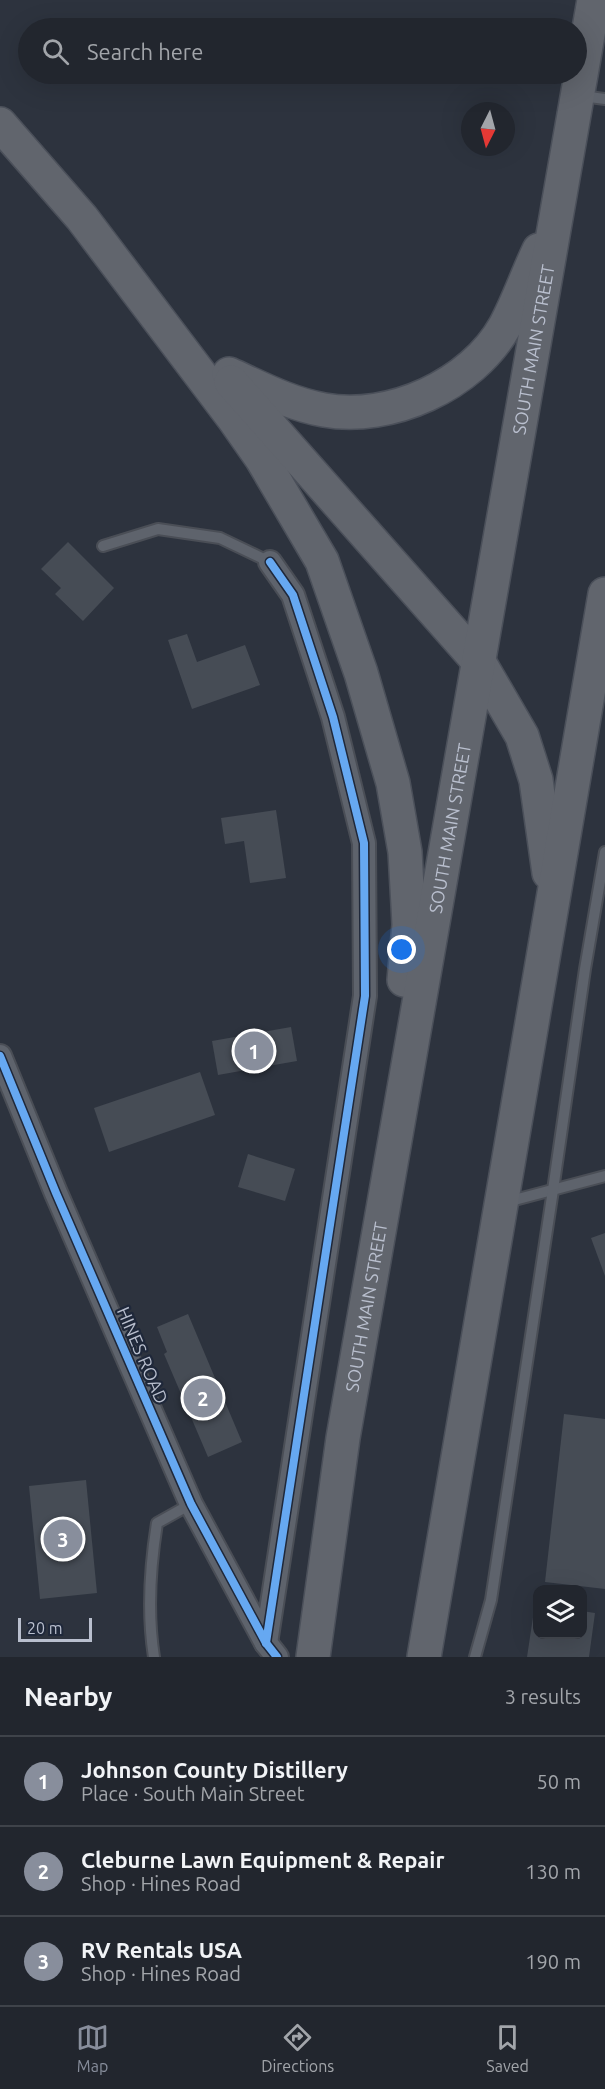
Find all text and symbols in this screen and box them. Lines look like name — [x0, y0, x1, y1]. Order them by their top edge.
search box — [18, 18, 587, 84]
icon: search — [39, 35, 72, 68]
text: Search here — [87, 39, 203, 64]
north arrow — [461, 102, 515, 156]
street label: SOUTH MAIN STREET — [508, 263, 558, 436]
street label: SOUTH MAIN STREET — [425, 742, 474, 915]
your location — [387, 935, 416, 964]
pin: 1 — [234, 1028, 274, 1074]
street label: SOUTH MAIN STREET — [341, 1220, 391, 1394]
street label: HINES ROAD — [114, 1304, 172, 1406]
pin: 2 — [184, 1376, 222, 1420]
pin: 3 — [44, 1516, 82, 1562]
map controls — [533, 1585, 587, 1639]
button: layers — [533, 1585, 587, 1639]
scale bar — [18, 1615, 92, 1642]
text: 20 m — [27, 1619, 63, 1637]
text: Nearby — [24, 1682, 112, 1711]
text: 3 results — [505, 1685, 581, 1708]
text: Johnson County Distillery — [81, 1757, 348, 1782]
text: 1 — [38, 1770, 49, 1793]
text: 50 m — [537, 1770, 581, 1793]
text: Place · South Main Street — [81, 1782, 305, 1805]
text: Cleburne Lawn Equipment & Repair — [81, 1847, 444, 1872]
text: 2 — [38, 1860, 49, 1883]
text: 130 m — [525, 1860, 581, 1883]
text: Shop · Hines Road — [81, 1872, 241, 1895]
text: RV Rentals USA — [81, 1937, 242, 1962]
text: 3 — [38, 1950, 49, 1973]
text: 190 m — [525, 1950, 581, 1973]
text: Shop · Hines Road — [81, 1962, 241, 1985]
tab: Map — [76, 2021, 109, 2075]
tab: Directions — [261, 2021, 334, 2075]
tab: Saved — [486, 2021, 529, 2075]

